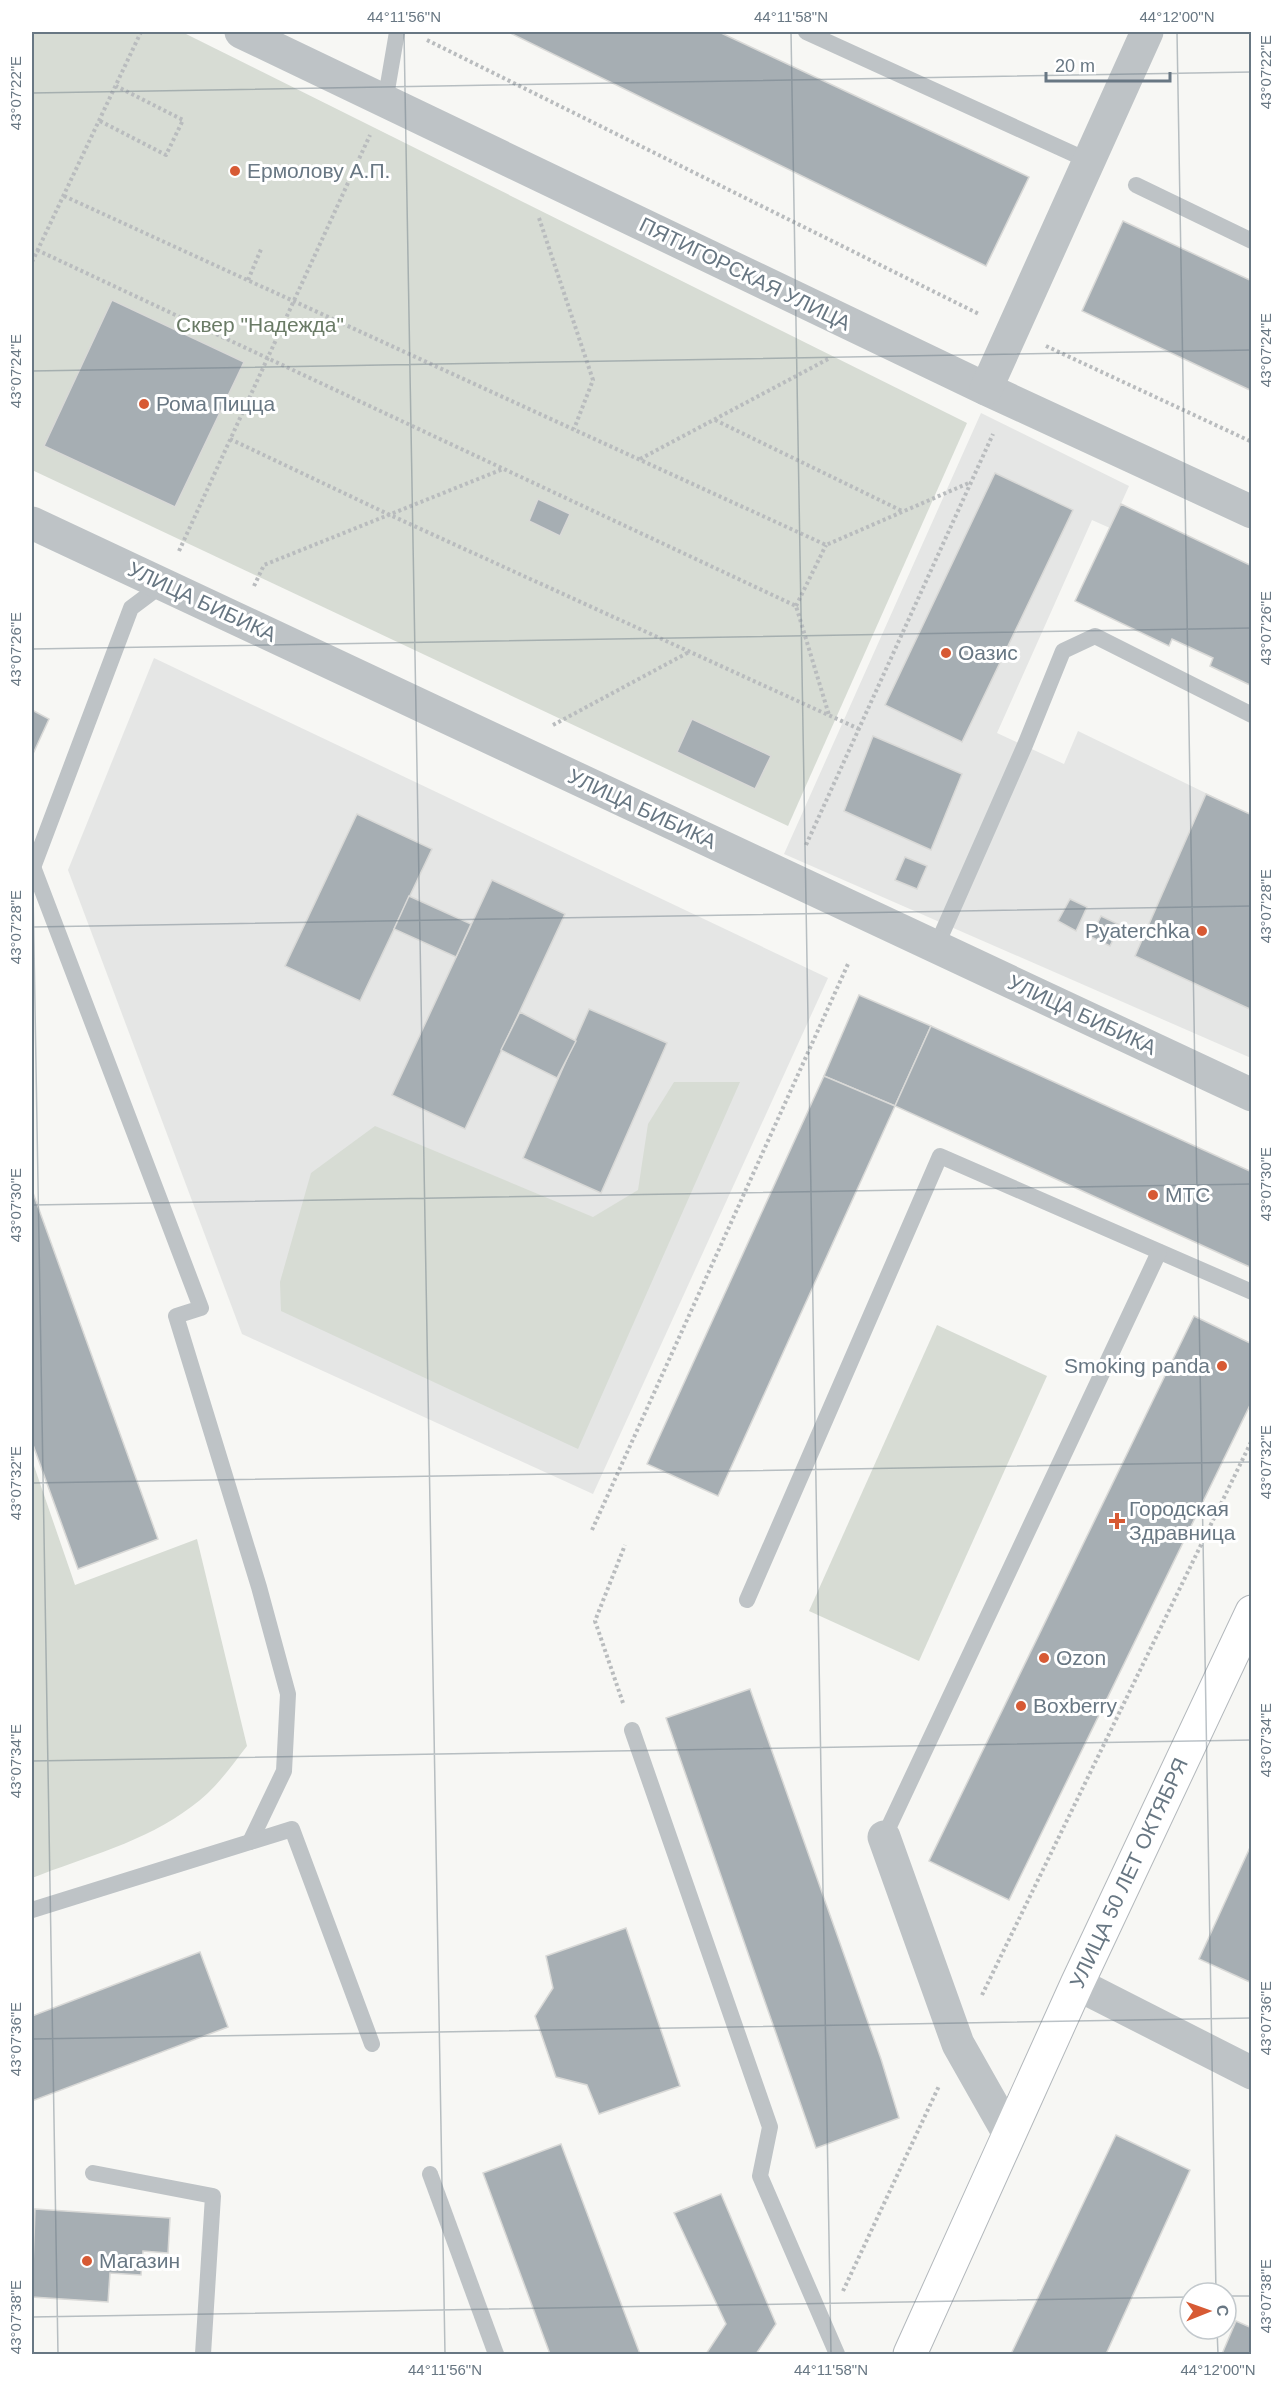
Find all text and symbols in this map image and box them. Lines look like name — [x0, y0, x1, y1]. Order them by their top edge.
text: 44°11'56"N — [367, 8, 441, 25]
text: 44°11'58"N — [754, 8, 828, 25]
text: 44°12'00"N — [1139, 8, 1215, 25]
text: 43°07'22"E — [1257, 35, 1274, 109]
scale bar — [1046, 45, 1170, 83]
text: 43°07'22"E — [7, 56, 24, 130]
text: 20 m — [1055, 56, 1095, 76]
place label: Ермолову А.П. — [247, 159, 390, 182]
marker: Ермолову А.П. — [228, 164, 242, 178]
street label: ПЯТИГОРСКАЯ УЛИЦА — [636, 212, 854, 335]
park label: Сквер "Надежда" — [176, 313, 344, 336]
text: 43°07'24"E — [1257, 313, 1274, 387]
text: 43°07'24"E — [7, 334, 24, 408]
place label: Рома Пицца — [156, 392, 276, 415]
marker: Рома Пицца — [137, 397, 151, 411]
street label: УЛИЦА БИБИКА — [124, 557, 280, 646]
text: 43°07'26"E — [1257, 591, 1274, 665]
text: 43°07'26"E — [7, 612, 24, 686]
place label: Оазис — [958, 641, 1018, 664]
marker: Оазис — [939, 646, 953, 660]
street label: УЛИЦА БИБИКА — [564, 764, 720, 853]
text: 43°07'28"E — [1257, 869, 1274, 943]
text: 43°07'28"E — [7, 890, 24, 964]
place label: Pyaterchka — [1085, 919, 1190, 942]
marker: Pyaterchka — [1195, 924, 1209, 938]
street label: УЛИЦА БИБИКА — [1004, 970, 1160, 1059]
text: 43°07'30"E — [1257, 1147, 1274, 1221]
text: 43°07'30"E — [7, 1168, 24, 1242]
place label: МТС — [1165, 1183, 1211, 1206]
marker: МТС — [1146, 1188, 1160, 1202]
place label: Smoking panda — [1064, 1354, 1210, 1377]
marker: Smoking panda — [1215, 1359, 1229, 1373]
text: 43°07'32"E — [1257, 1425, 1274, 1499]
text: 43°07'32"E — [7, 1446, 24, 1520]
place label: Городская Здравница — [1129, 1497, 1236, 1544]
marker: Городская Здравница — [1110, 1514, 1124, 1528]
place label: Ozon — [1056, 1646, 1106, 1669]
marker: Ozon — [1037, 1651, 1051, 1665]
place label: Boxberry — [1033, 1694, 1118, 1717]
marker: Boxberry — [1014, 1699, 1028, 1713]
text: 43°07'34"E — [1257, 1703, 1274, 1777]
text: 43°07'34"E — [7, 1724, 24, 1798]
street label: УЛИЦА 50 ЛЕТ ОКТЯБРЯ — [1065, 1754, 1192, 1991]
text: 43°07'36"E — [1257, 1981, 1274, 2055]
text: 43°07'36"E — [7, 2002, 24, 2076]
place label: Магазин — [99, 2249, 180, 2272]
marker: Магазин — [80, 2254, 94, 2268]
text: 43°07'38"E — [1257, 2259, 1274, 2333]
text: 43°07'38"E — [7, 2280, 24, 2354]
north arrow — [1178, 2281, 1238, 2341]
text: С — [1214, 2305, 1231, 2317]
text: 44°11'56"N — [408, 2361, 482, 2378]
text: 44°11'58"N — [794, 2361, 868, 2378]
text: 44°12'00"N — [1180, 2361, 1256, 2378]

